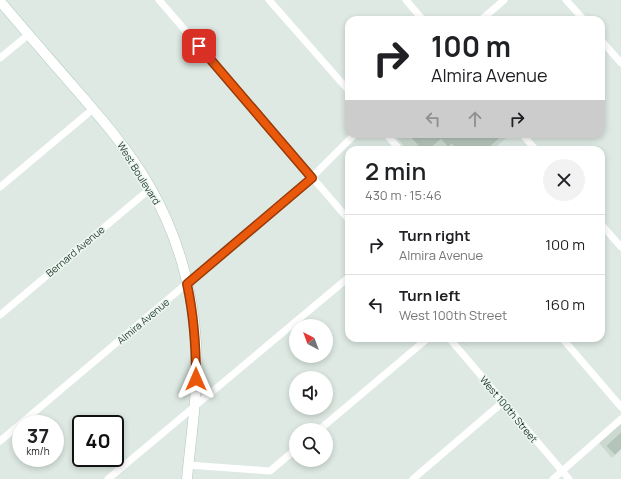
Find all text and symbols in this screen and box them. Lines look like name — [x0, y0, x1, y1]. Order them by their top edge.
text: 100 m — [431, 27, 511, 65]
pin — [182, 29, 216, 63]
icon: right — [365, 32, 417, 84]
icon: arrive — [188, 35, 210, 57]
text: Almira Avenue — [431, 63, 547, 87]
icon: left — [422, 108, 444, 130]
icon: ahead — [464, 108, 486, 130]
icon: right — [506, 108, 528, 130]
street label: West Boulevard — [114, 139, 164, 207]
text: 2 min — [365, 154, 426, 187]
button: close — [543, 159, 585, 201]
text: 430 m · 15:46 — [365, 186, 442, 204]
street label: Bernard Avenue — [43, 222, 107, 280]
text: Turn right — [399, 225, 470, 246]
icon: right — [365, 234, 387, 256]
text: 100 m — [545, 234, 585, 255]
text: Almira Avenue — [399, 246, 483, 264]
text: Turn left — [399, 285, 461, 306]
icon: left — [365, 294, 387, 316]
text: 160 m — [545, 294, 585, 315]
street label: Almira Avenue — [114, 295, 172, 347]
text: West 100th Street — [399, 306, 507, 324]
north arrow — [289, 319, 333, 363]
map controls — [289, 319, 333, 467]
position arrow — [175, 358, 217, 400]
button: sound — [289, 371, 333, 415]
street label: West 100th Street — [477, 373, 541, 445]
speed limit sign: 40 — [72, 415, 124, 467]
text: 37 — [27, 422, 49, 449]
button: search — [289, 423, 333, 467]
text: km/h — [26, 444, 50, 458]

